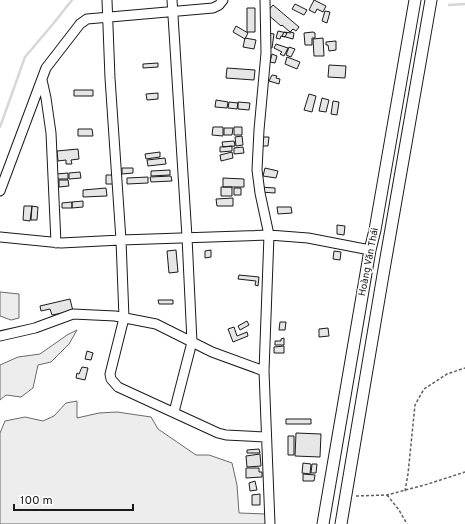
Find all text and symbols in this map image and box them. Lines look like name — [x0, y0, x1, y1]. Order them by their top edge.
street label: Hoàng Văn Thái — [356, 227, 382, 297]
scale bar — [14, 486, 133, 512]
text: 100 m — [20, 493, 53, 509]

